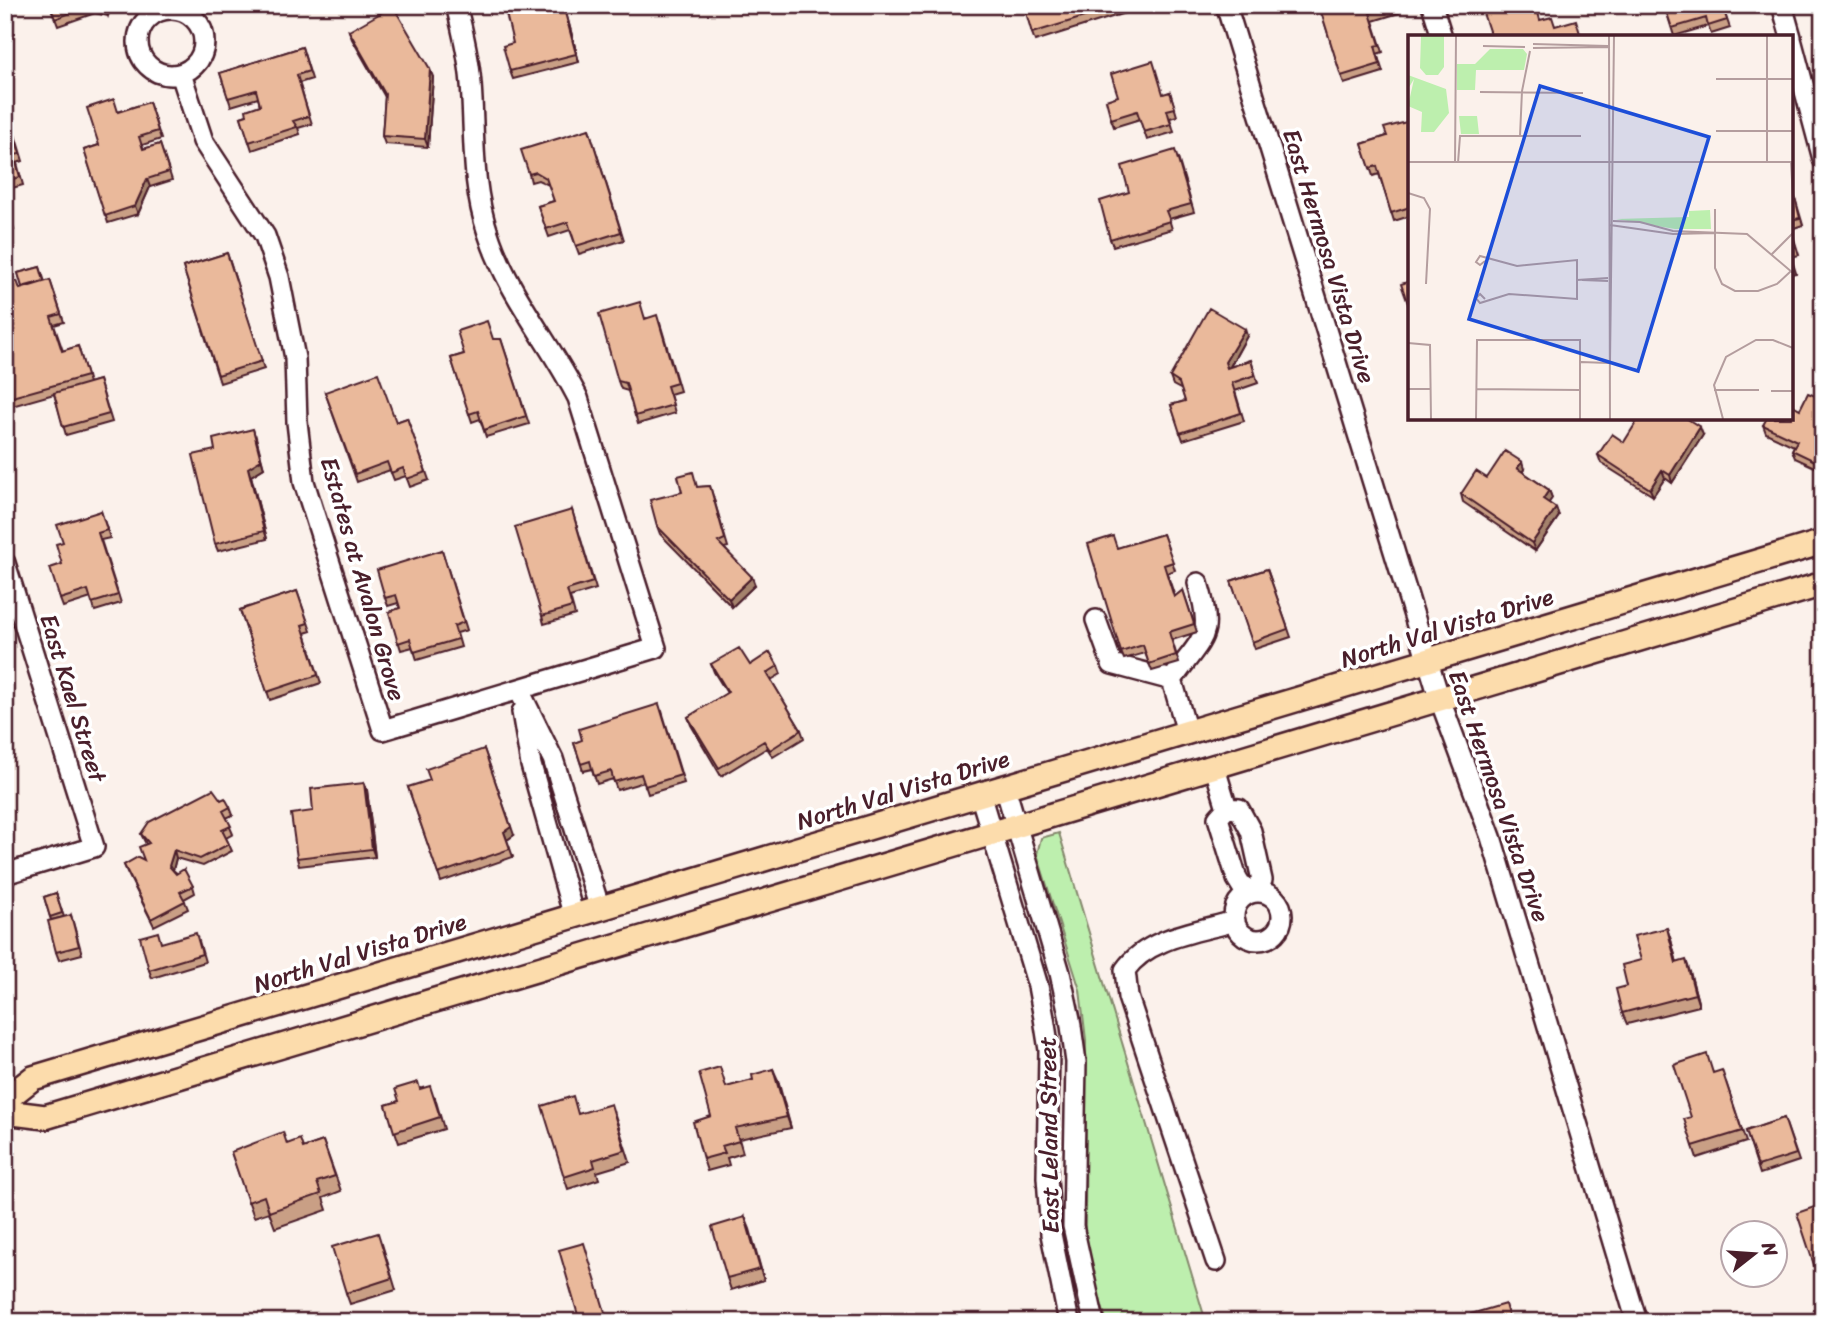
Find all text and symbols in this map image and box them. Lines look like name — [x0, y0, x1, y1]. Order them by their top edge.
inset map — [1408, 35, 1793, 420]
street label: East Hermosa Vista Drive — [1270, 123, 1388, 389]
street label: Estates at Avalon Grove — [308, 452, 418, 706]
street label: North Val Vista Drive — [1335, 576, 1559, 680]
street label: East Kael Street — [27, 609, 119, 789]
street label: East Hermosa Vista Drive — [1436, 664, 1562, 928]
street label: North Val Vista Drive — [791, 738, 1015, 842]
street label: North Val Vista Drive — [248, 901, 472, 1005]
street label: East Leland Street — [1026, 1036, 1072, 1234]
north arrow — [1720, 1218, 1790, 1288]
text: N — [1752, 1237, 1788, 1261]

